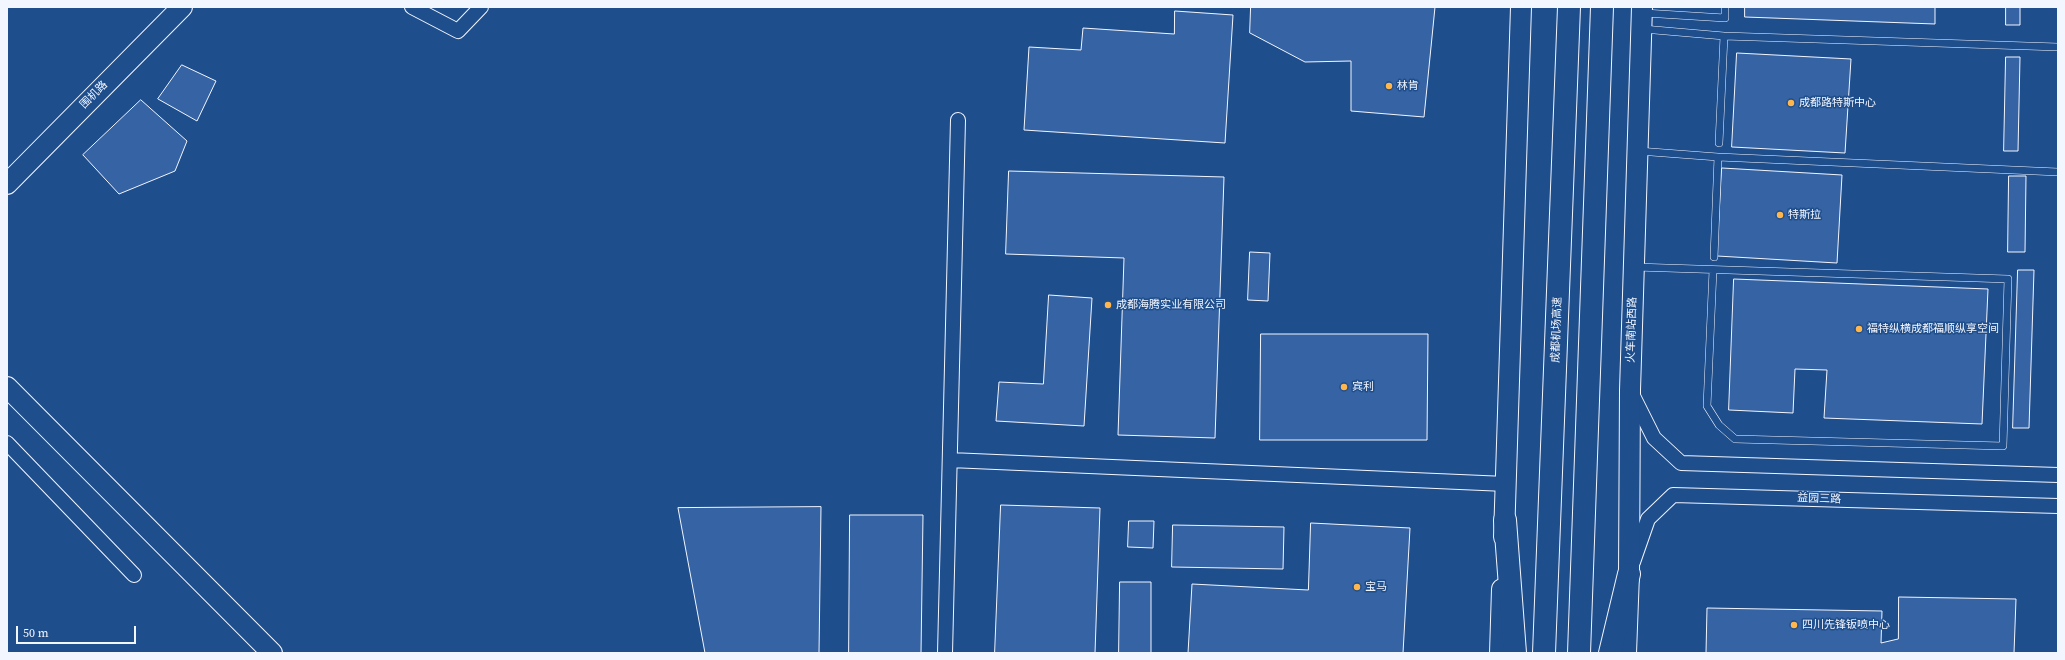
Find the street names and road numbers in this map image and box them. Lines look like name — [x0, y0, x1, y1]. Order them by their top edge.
street label: 围机路 — [78, 79, 110, 111]
street label: 成都机场高速 — [1549, 297, 1565, 363]
street label: 火车南站西路 — [1624, 297, 1640, 363]
street label: 益园三路 — [1797, 492, 1841, 506]

